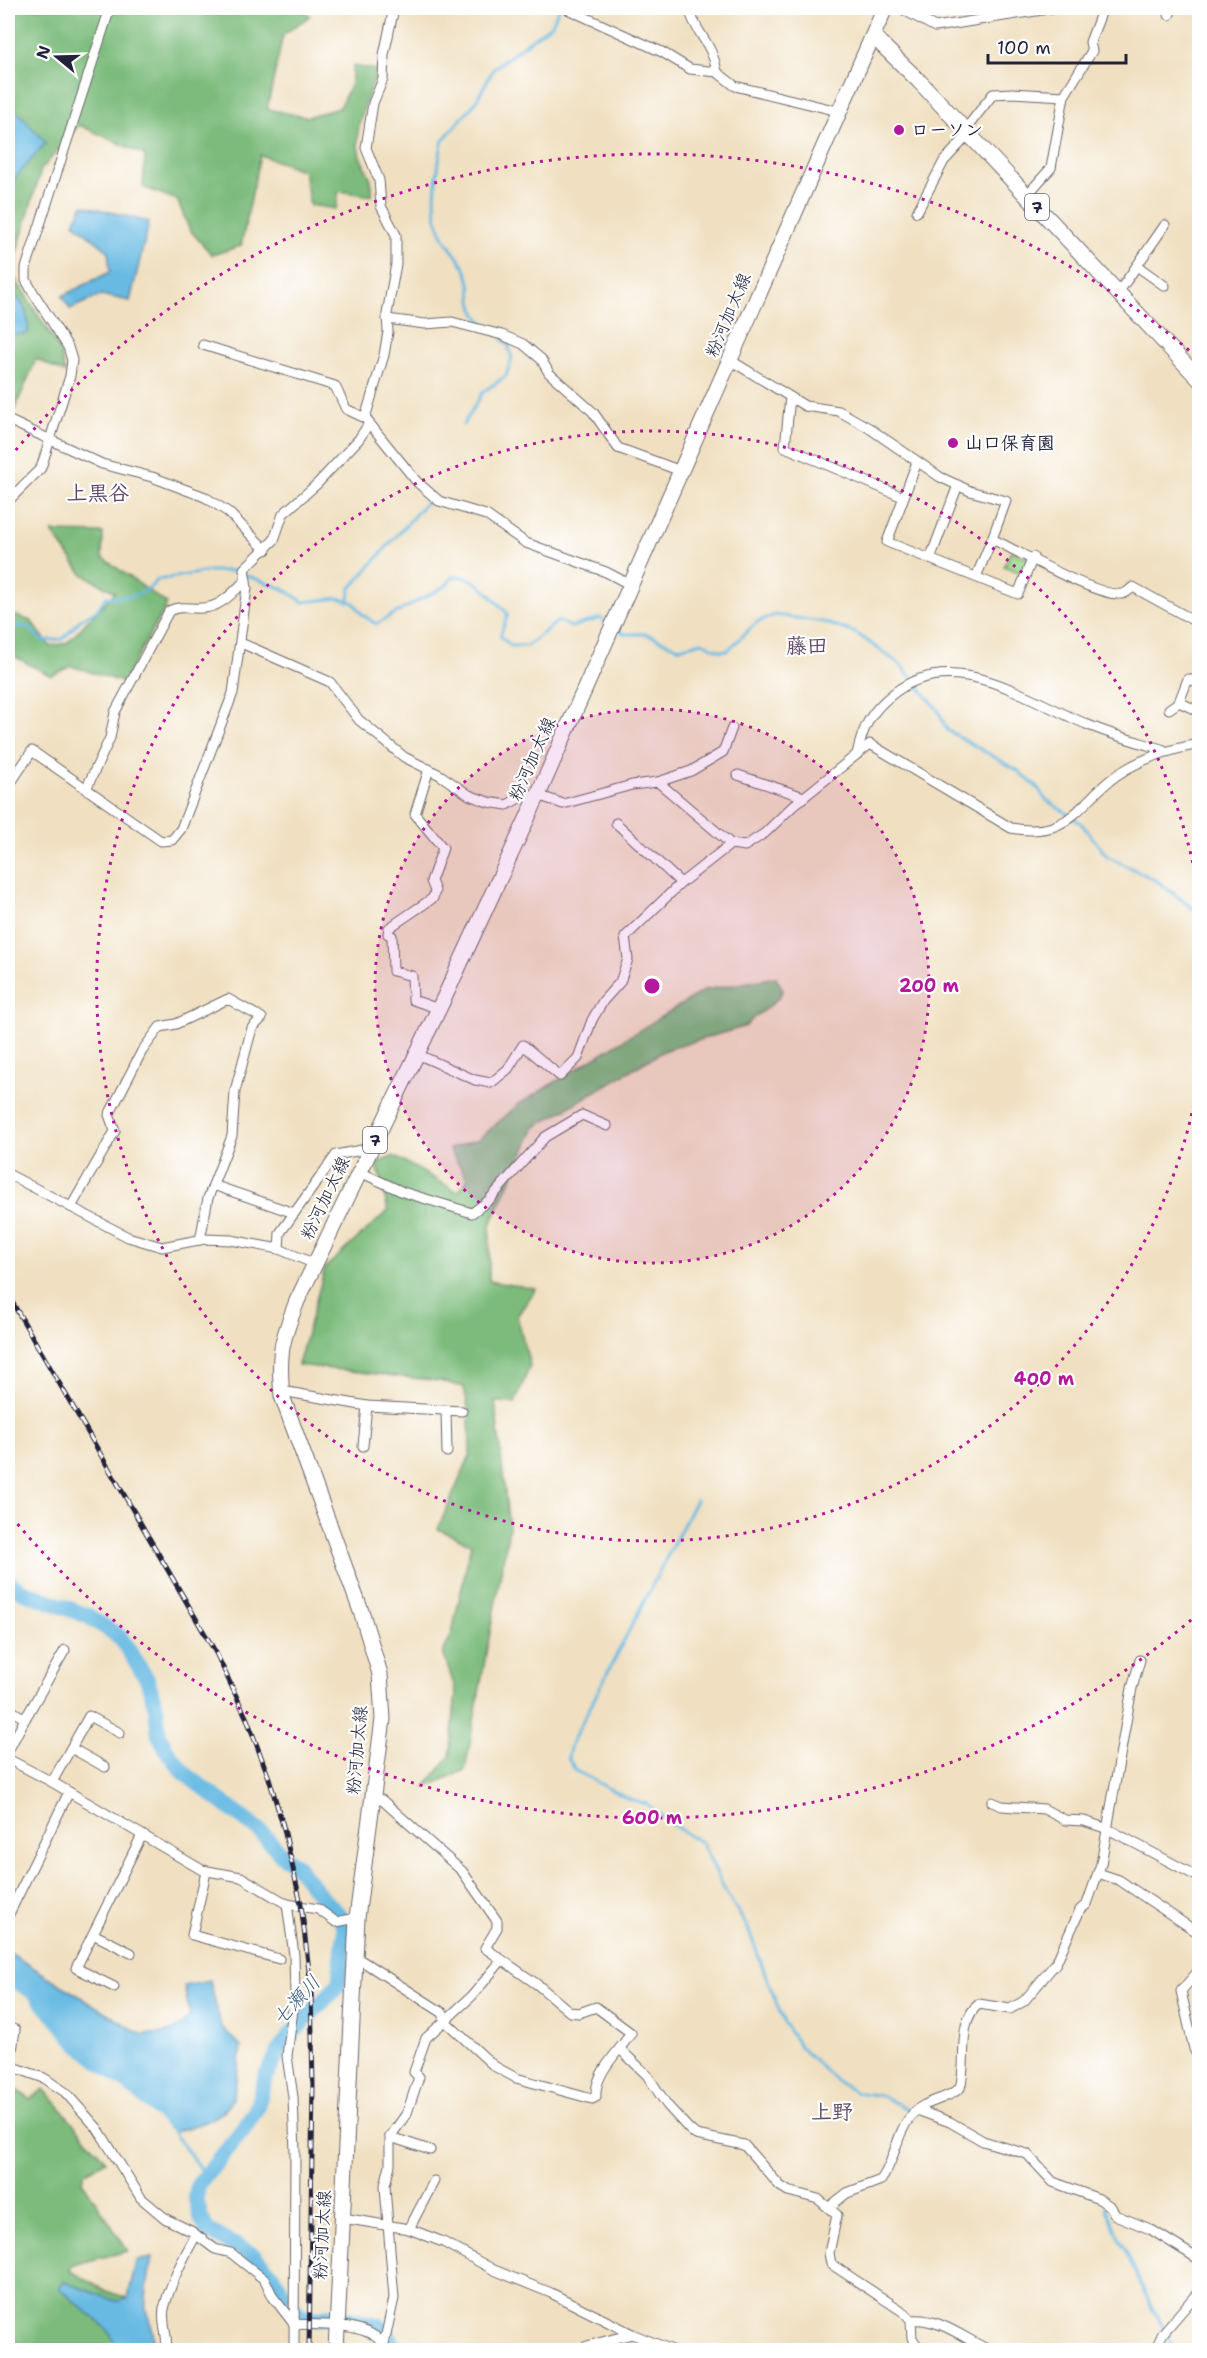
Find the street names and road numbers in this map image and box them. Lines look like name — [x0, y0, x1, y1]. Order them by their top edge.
road number: 7 — [1025, 194, 1049, 220]
street label: 粉河加太線 — [699, 269, 757, 361]
street label: 粉河加太線 — [503, 713, 561, 805]
road number: 7 — [363, 1127, 387, 1153]
street label: 粉河加太線 — [294, 1152, 356, 1244]
street label: 粉河加太線 — [341, 1704, 373, 1796]
street label: 粉河加太線 — [308, 2189, 336, 2281]

